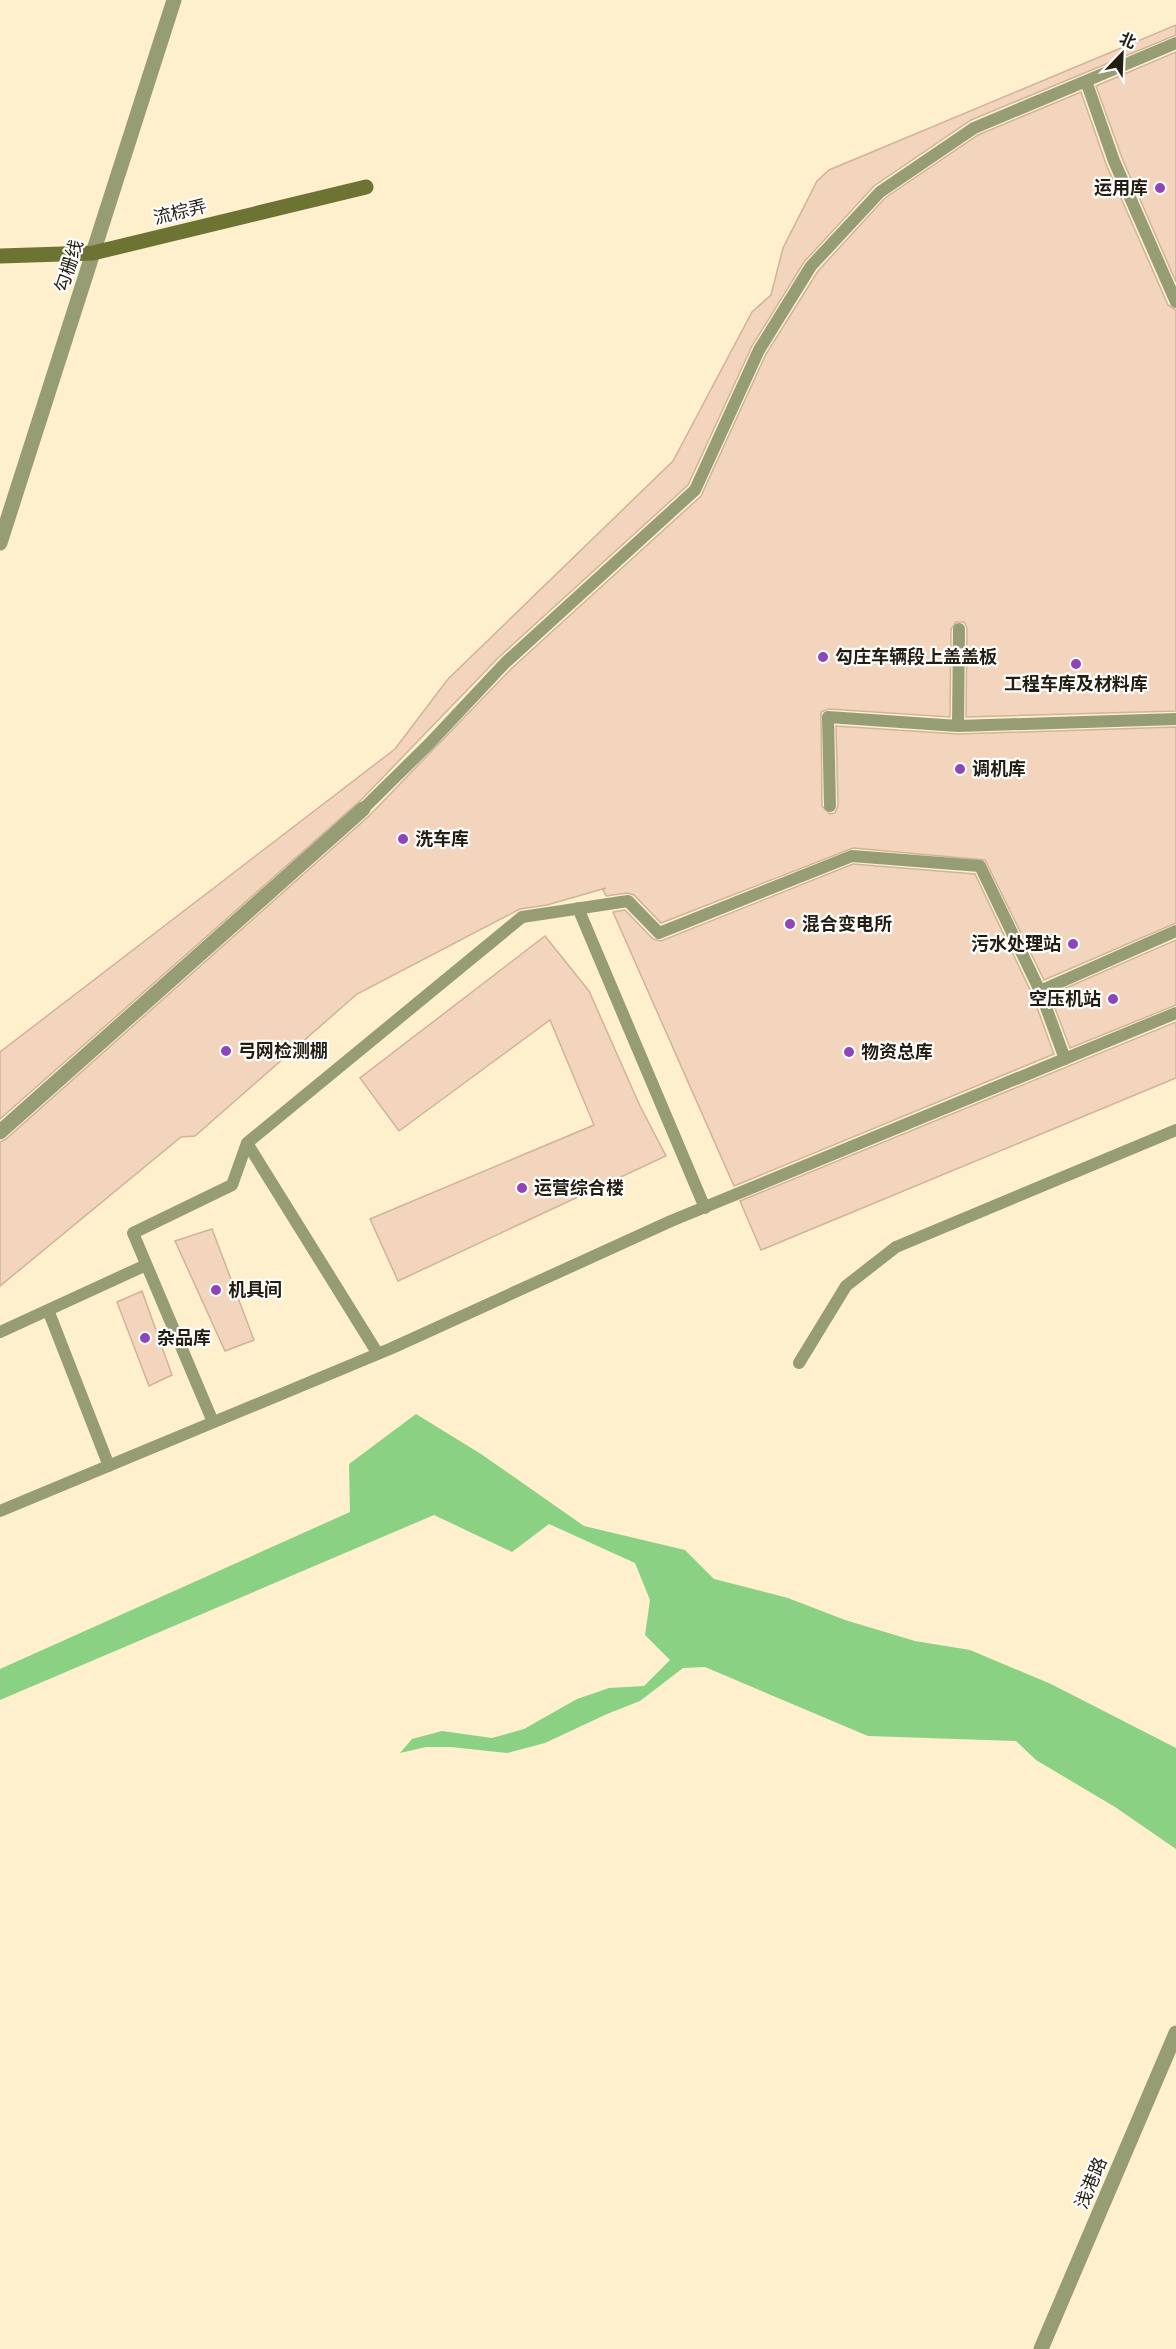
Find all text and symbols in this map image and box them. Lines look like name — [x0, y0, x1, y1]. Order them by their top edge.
north arrow — [1092, 24, 1152, 84]
text: 北 — [1116, 27, 1140, 53]
place label: 运用库 — [1094, 175, 1148, 199]
marker: 运用库 — [1153, 181, 1167, 195]
street label: 流棕弄 — [151, 193, 209, 229]
street label: 勾栅线 — [48, 236, 88, 295]
place label: 勾庄车辆段上盖盖板 — [835, 644, 997, 668]
marker: 勾庄车辆段上盖盖板 — [816, 650, 830, 664]
marker: 工程车库及材料库 — [1069, 657, 1083, 671]
place label: 工程车库及材料库 — [1004, 671, 1148, 695]
place label: 调机库 — [972, 756, 1026, 780]
marker: 调机库 — [953, 762, 967, 776]
place label: 洗车库 — [415, 826, 469, 850]
marker: 洗车库 — [396, 832, 410, 846]
place label: 混合变电所 — [802, 911, 892, 935]
marker: 混合变电所 — [783, 917, 797, 931]
place label: 污水处理站 — [971, 931, 1061, 955]
marker: 污水处理站 — [1066, 937, 1080, 951]
place label: 空压机站 — [1029, 986, 1101, 1010]
marker: 空压机站 — [1106, 992, 1120, 1006]
place label: 弓网检测棚 — [238, 1038, 328, 1062]
place label: 物资总库 — [861, 1039, 933, 1063]
marker: 弓网检测棚 — [219, 1044, 233, 1058]
marker: 物资总库 — [842, 1045, 856, 1059]
place label: 运营综合楼 — [534, 1175, 624, 1199]
marker: 运营综合楼 — [515, 1181, 529, 1195]
place label: 机具间 — [228, 1277, 282, 1301]
marker: 机具间 — [209, 1283, 223, 1297]
place label: 杂品库 — [157, 1325, 211, 1349]
marker: 杂品库 — [138, 1331, 152, 1345]
street label: 浅港路 — [1068, 2153, 1112, 2212]

